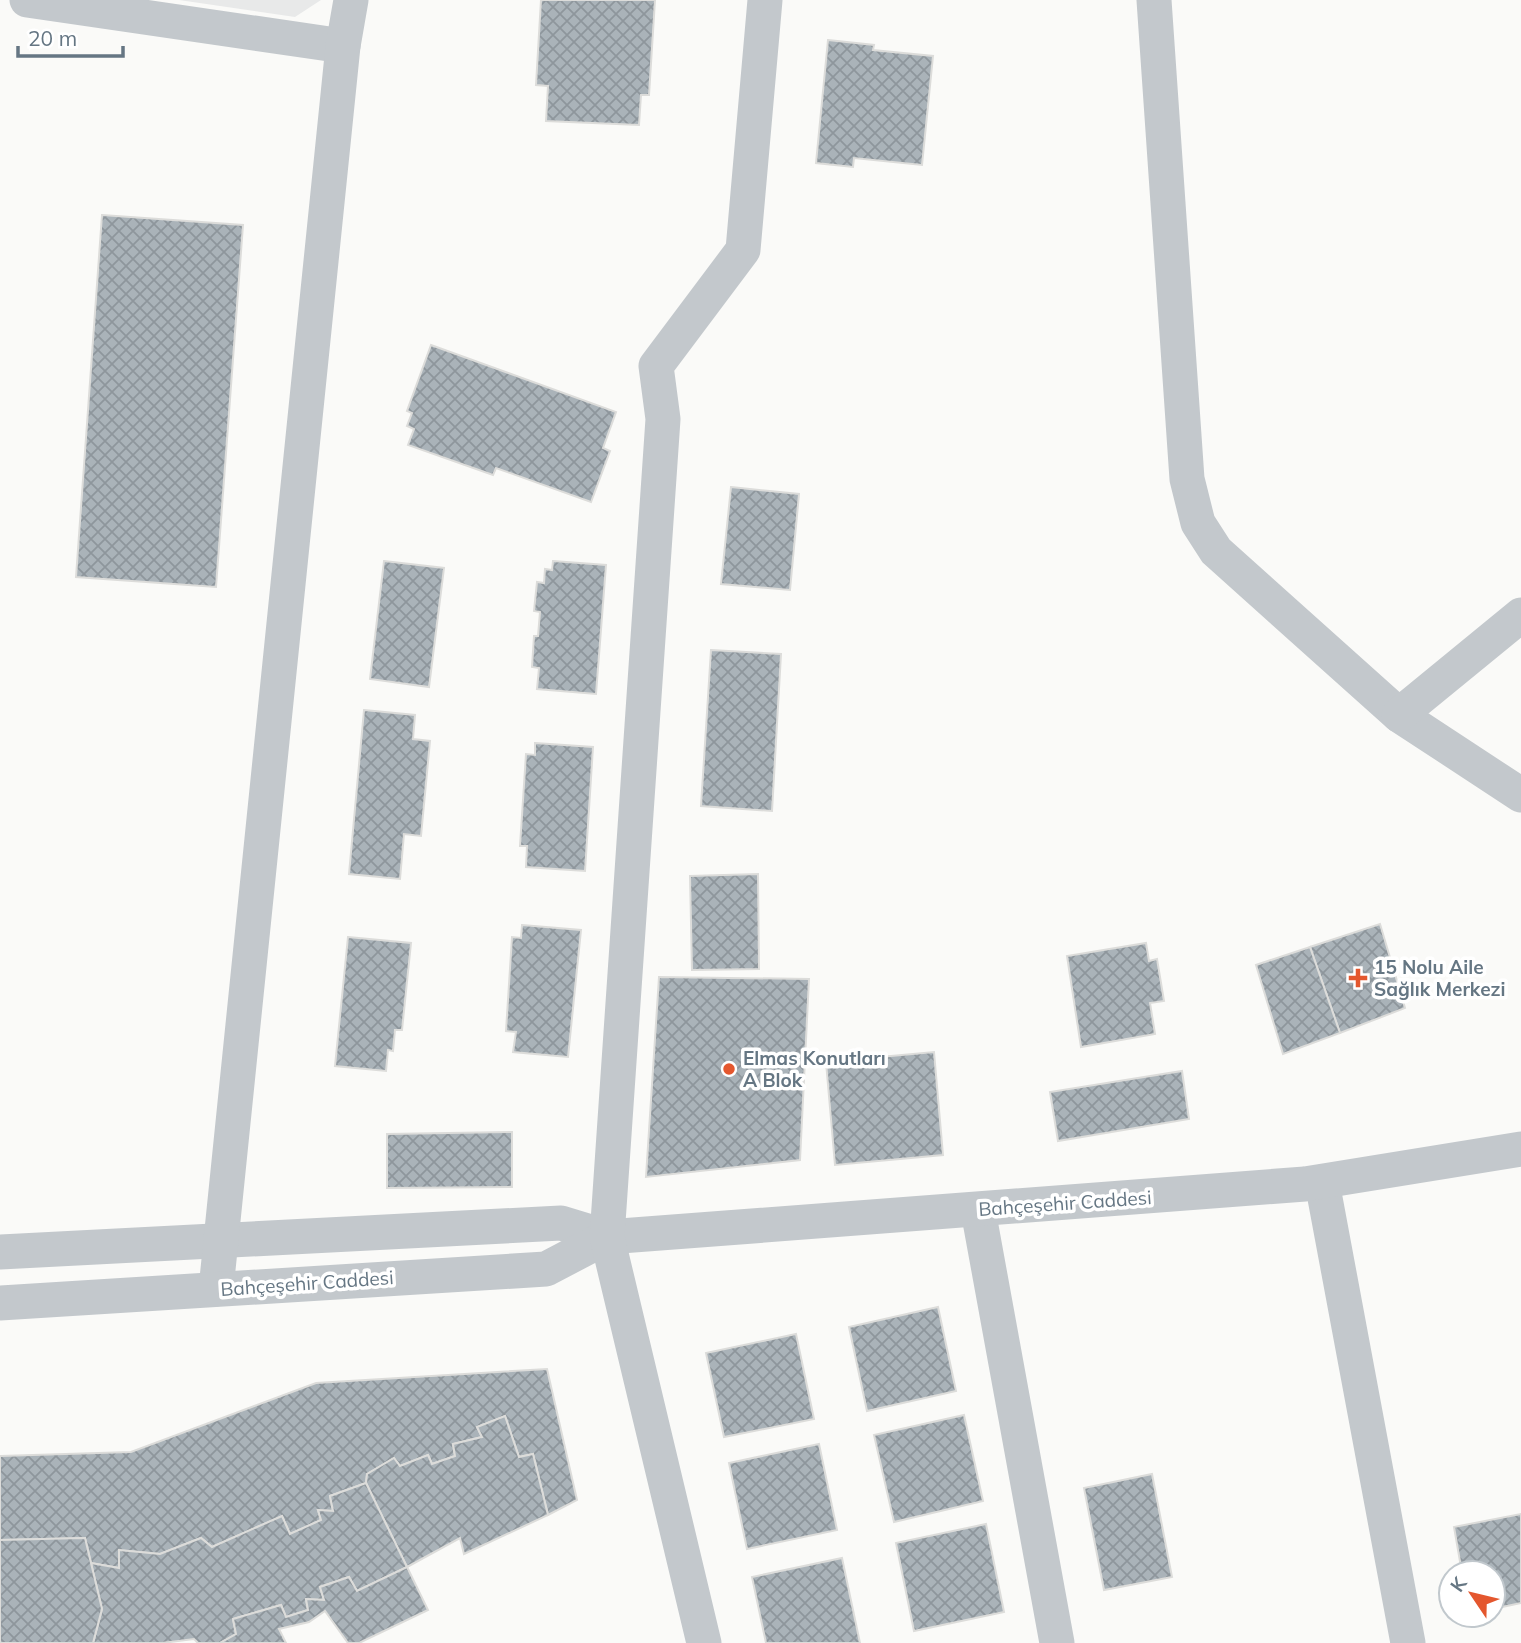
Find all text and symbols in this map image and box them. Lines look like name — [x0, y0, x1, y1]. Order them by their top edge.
scale bar — [18, 14, 122, 58]
text: 20 m — [28, 25, 77, 51]
place label: 15 Nolu Aile Sağlık Merkezi — [1374, 955, 1505, 1001]
marker: 15 Nolu Aile Sağlık Merkezi — [1348, 968, 1368, 988]
place label: Elmas Konutları A Blok — [743, 1046, 886, 1092]
marker: Elmas Konutları A Blok — [721, 1061, 737, 1077]
street label: Bahçeşehir Caddesi — [978, 1185, 1152, 1221]
street label: Bahçeşehir Caddesi — [220, 1265, 394, 1301]
north arrow — [1437, 1559, 1507, 1629]
text: K — [1445, 1571, 1472, 1596]

